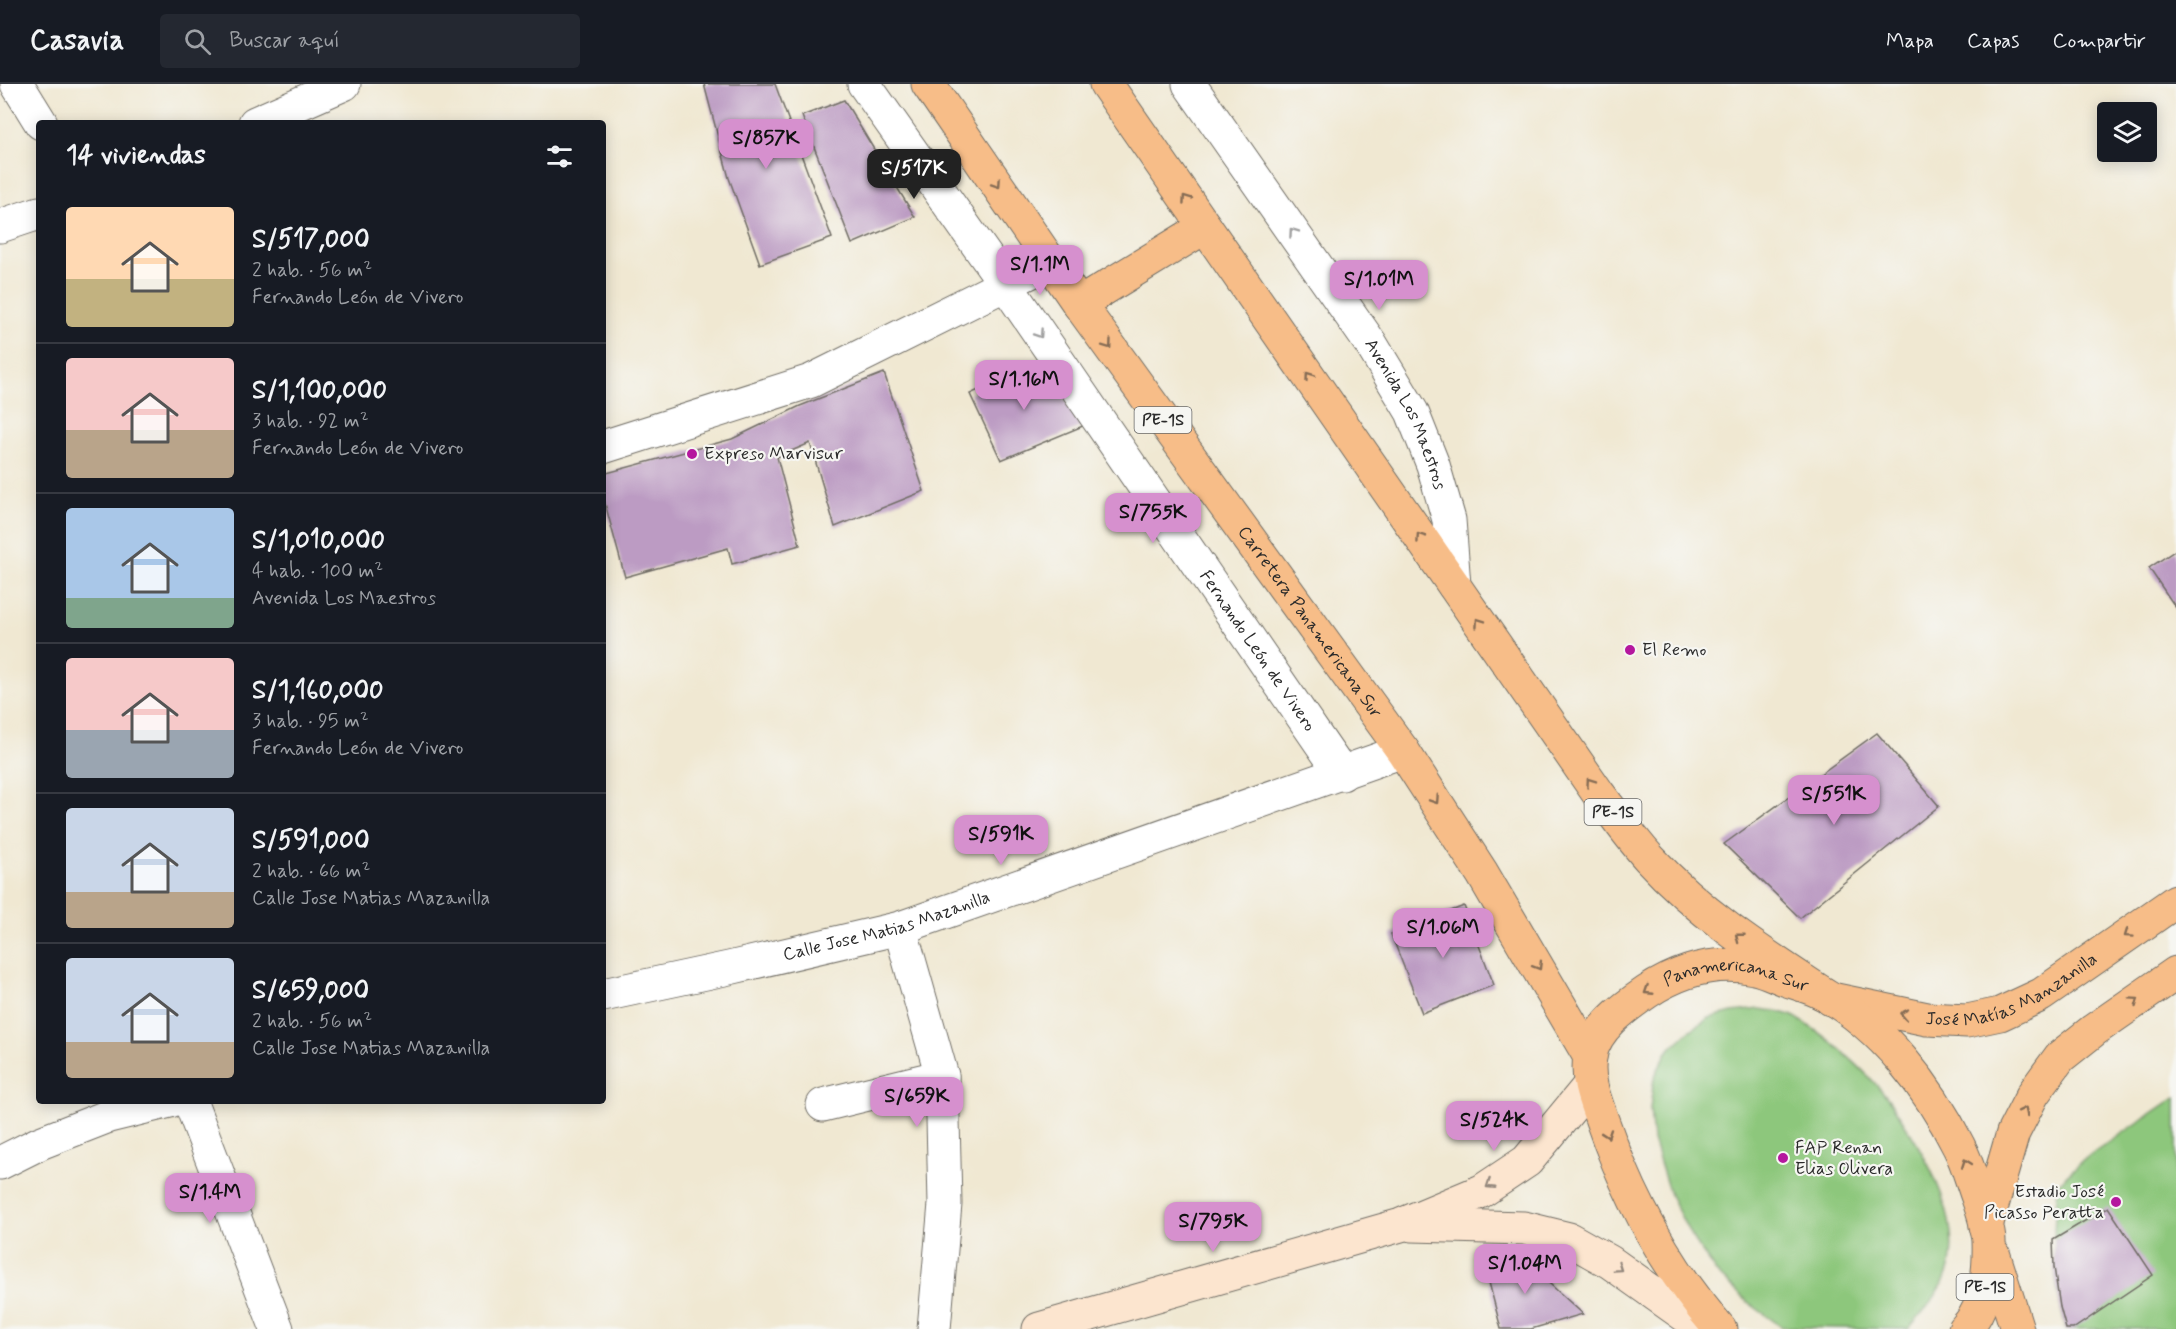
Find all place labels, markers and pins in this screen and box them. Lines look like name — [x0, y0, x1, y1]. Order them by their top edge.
pin: S/857K — [717, 119, 815, 170]
pin: S/517K — [865, 149, 963, 200]
pin: S/1.1M — [991, 245, 1089, 296]
pin: S/1.01M — [1324, 260, 1434, 311]
pin: S/1.16M — [969, 360, 1079, 411]
place label: Expreso Marvisur — [704, 442, 843, 466]
marker: Expreso Marvisur — [685, 447, 699, 461]
pin: S/755K — [1104, 493, 1202, 544]
place label: El Remo — [1642, 638, 1707, 662]
marker: El Remo — [1623, 643, 1637, 657]
pin: S/551K — [1785, 775, 1883, 826]
pin: S/591K — [952, 815, 1050, 866]
pin: S/1.06M — [1388, 908, 1498, 959]
pin: S/659K — [868, 1077, 966, 1128]
pin: S/524K — [1445, 1101, 1543, 1152]
place label: FAP Renan Elias Olivera — [1795, 1136, 1893, 1181]
marker: FAP Renan Elias Olivera — [1776, 1151, 1790, 1165]
pin: S/1.4M — [161, 1173, 259, 1224]
place label: Estadio José Picasso Peratta — [1984, 1180, 2104, 1225]
marker: Estadio José Picasso Peratta — [2109, 1195, 2123, 1209]
pin: S/795K — [1164, 1202, 1262, 1253]
pin: S/1.04M — [1470, 1244, 1580, 1295]

